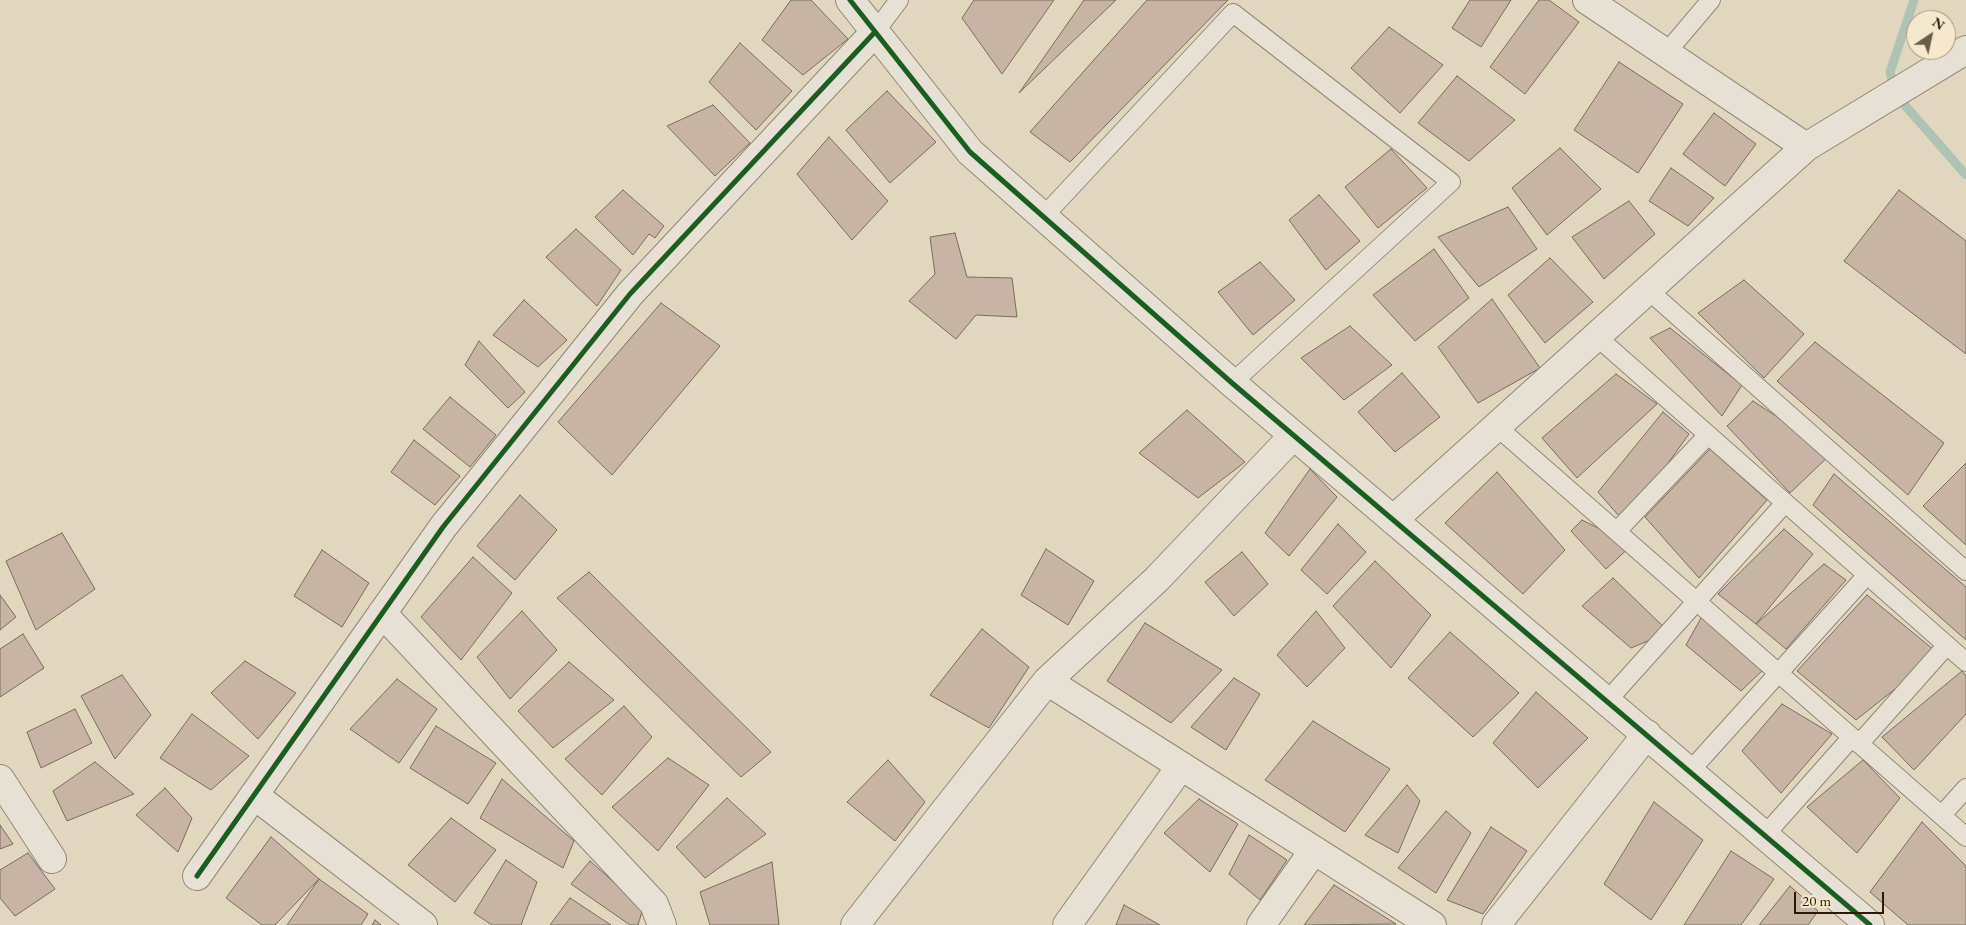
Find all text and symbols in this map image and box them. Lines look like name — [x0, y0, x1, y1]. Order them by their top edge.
north arrow — [1906, 10, 1956, 60]
text: N — [1929, 13, 1949, 34]
scale bar — [1796, 882, 1886, 914]
text: 20 m — [1802, 891, 1831, 910]

